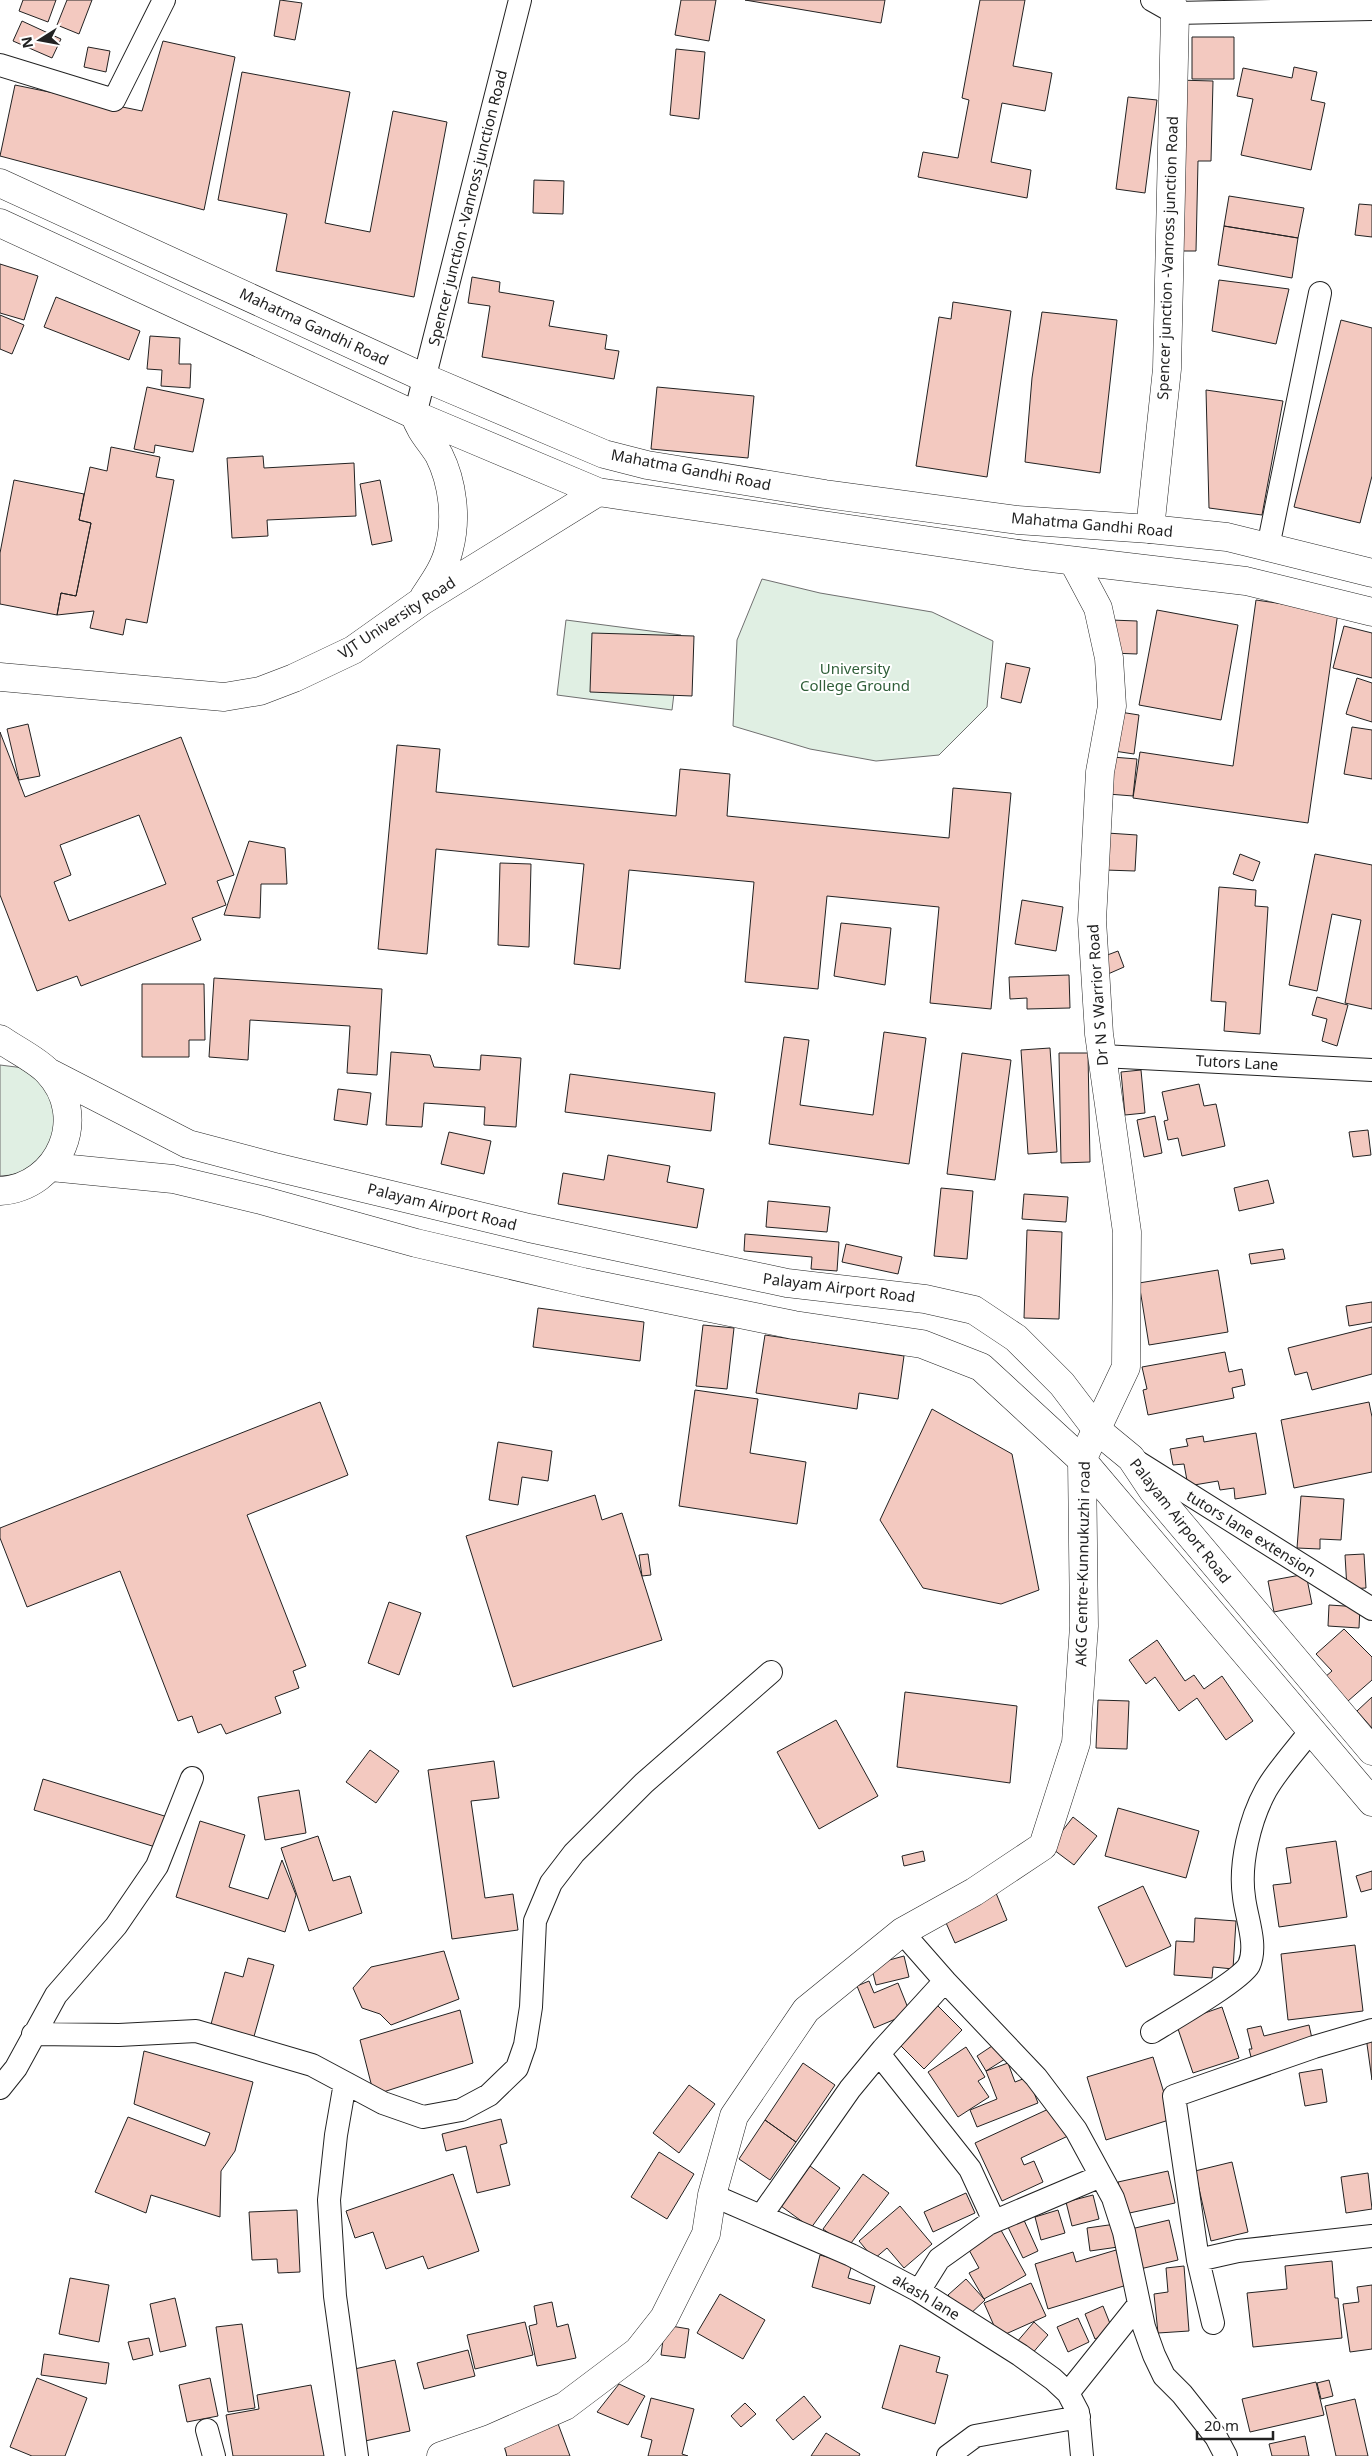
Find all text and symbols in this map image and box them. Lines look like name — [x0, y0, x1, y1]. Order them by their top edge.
north arrow — [15, 15, 65, 65]
text: N — [16, 35, 37, 50]
street label: Spencer junction -Vanross junction Road — [423, 68, 511, 348]
street label: Spencer junction -Vanross junction Road — [1152, 116, 1182, 400]
street label: Mahatma Gandhi Road — [237, 283, 392, 369]
street label: Mahatma Gandhi Road — [610, 444, 773, 494]
street label: Mahatma Gandhi Road — [1010, 507, 1174, 541]
street label: VJT University Road — [334, 572, 459, 663]
park label: University College Ground — [800, 658, 910, 695]
street label: Dr N S Warrior Road — [1082, 924, 1112, 1067]
street label: Tutors Lane — [1195, 1050, 1279, 1074]
street label: Palayam Airport Road — [365, 1178, 519, 1234]
street label: Palayam Airport Road — [762, 1268, 916, 1306]
street label: Palayam Airport Road — [1126, 1454, 1236, 1587]
street label: AKG Centre-Kunnukuzhi road — [1070, 1461, 1094, 1667]
street label: tutors lane extension — [1183, 1485, 1320, 1581]
street label: akash lane — [889, 2268, 964, 2324]
scale bar — [1197, 2408, 1273, 2440]
text: 20 m — [1204, 2415, 1239, 2435]

